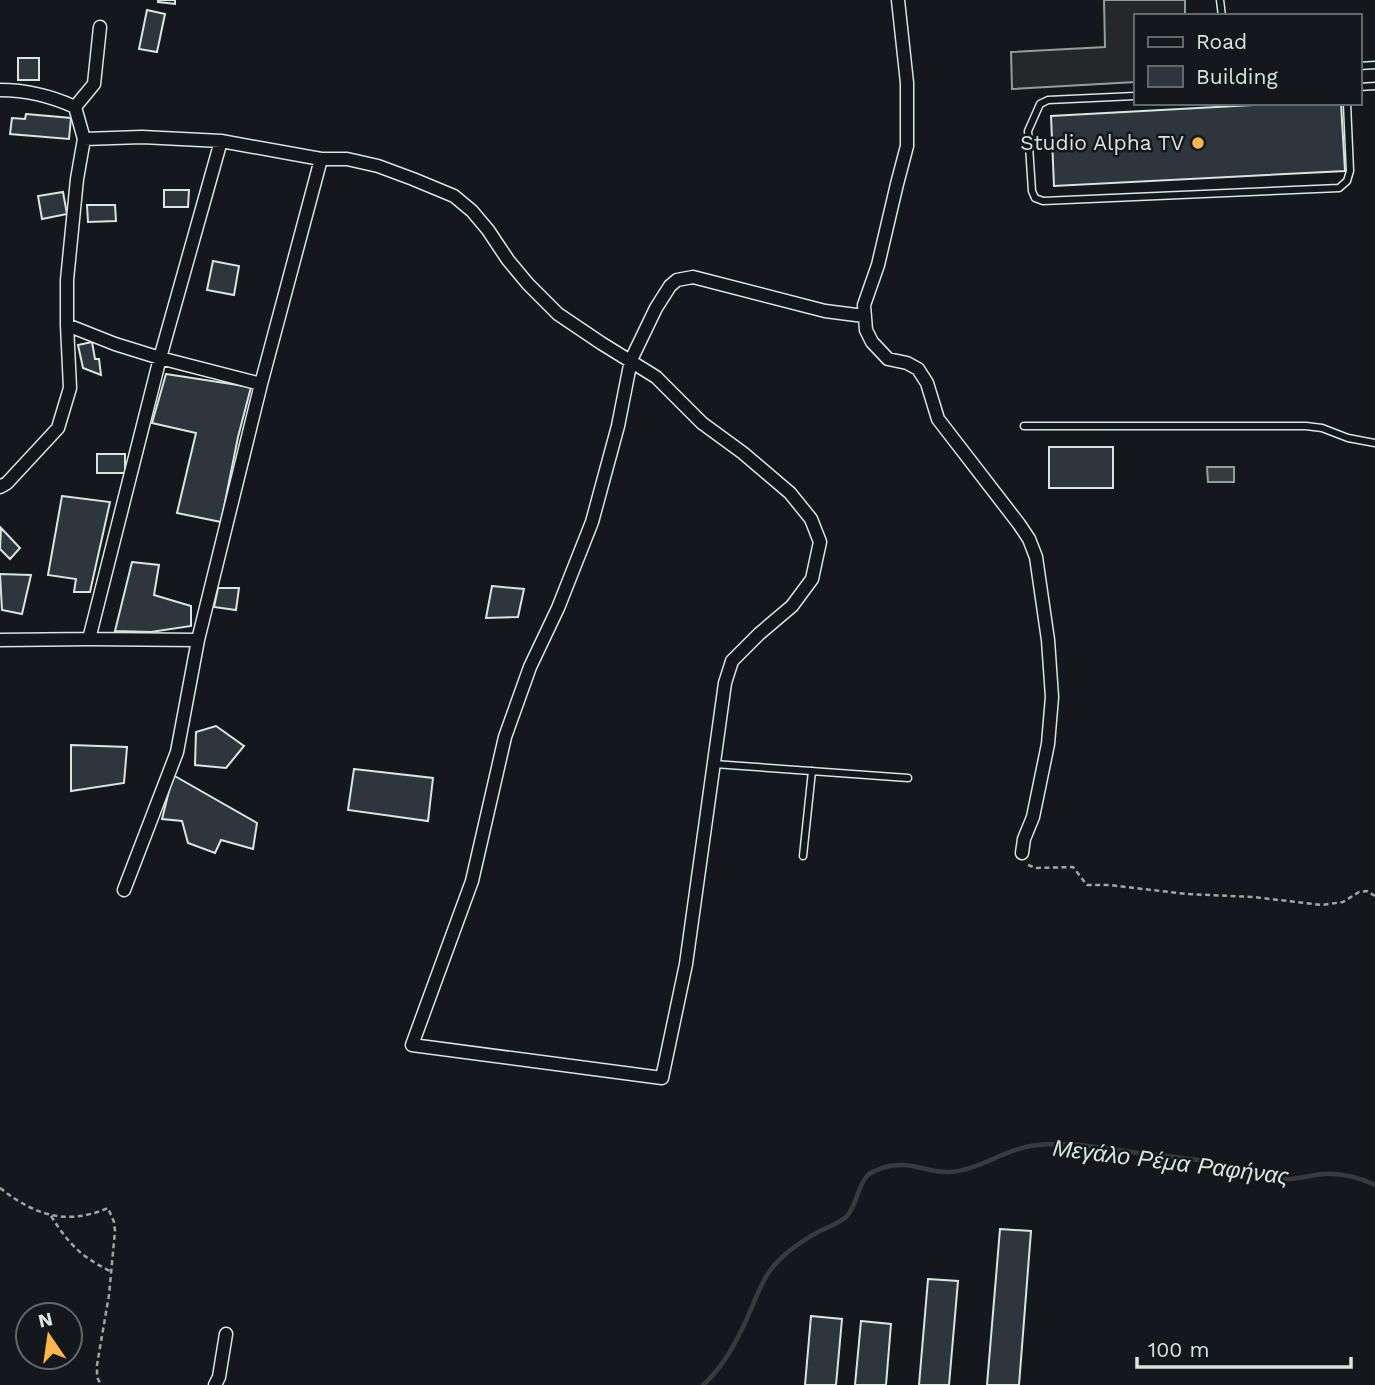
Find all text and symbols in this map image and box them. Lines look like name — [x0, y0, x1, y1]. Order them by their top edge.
legend — [1134, 14, 1361, 105]
text: Road — [1196, 29, 1247, 54]
text: Building — [1196, 64, 1278, 89]
place label: Studio Alpha TV — [1020, 130, 1184, 155]
marker: Studio Alpha TV — [1190, 135, 1206, 151]
water label: Μεγάλο Ρέμα Ραφήνας — [1051, 1135, 1291, 1190]
north arrow — [14, 1301, 84, 1371]
text: N — [36, 1307, 55, 1333]
scale bar — [1137, 1326, 1350, 1370]
text: 100 m — [1148, 1337, 1210, 1362]

